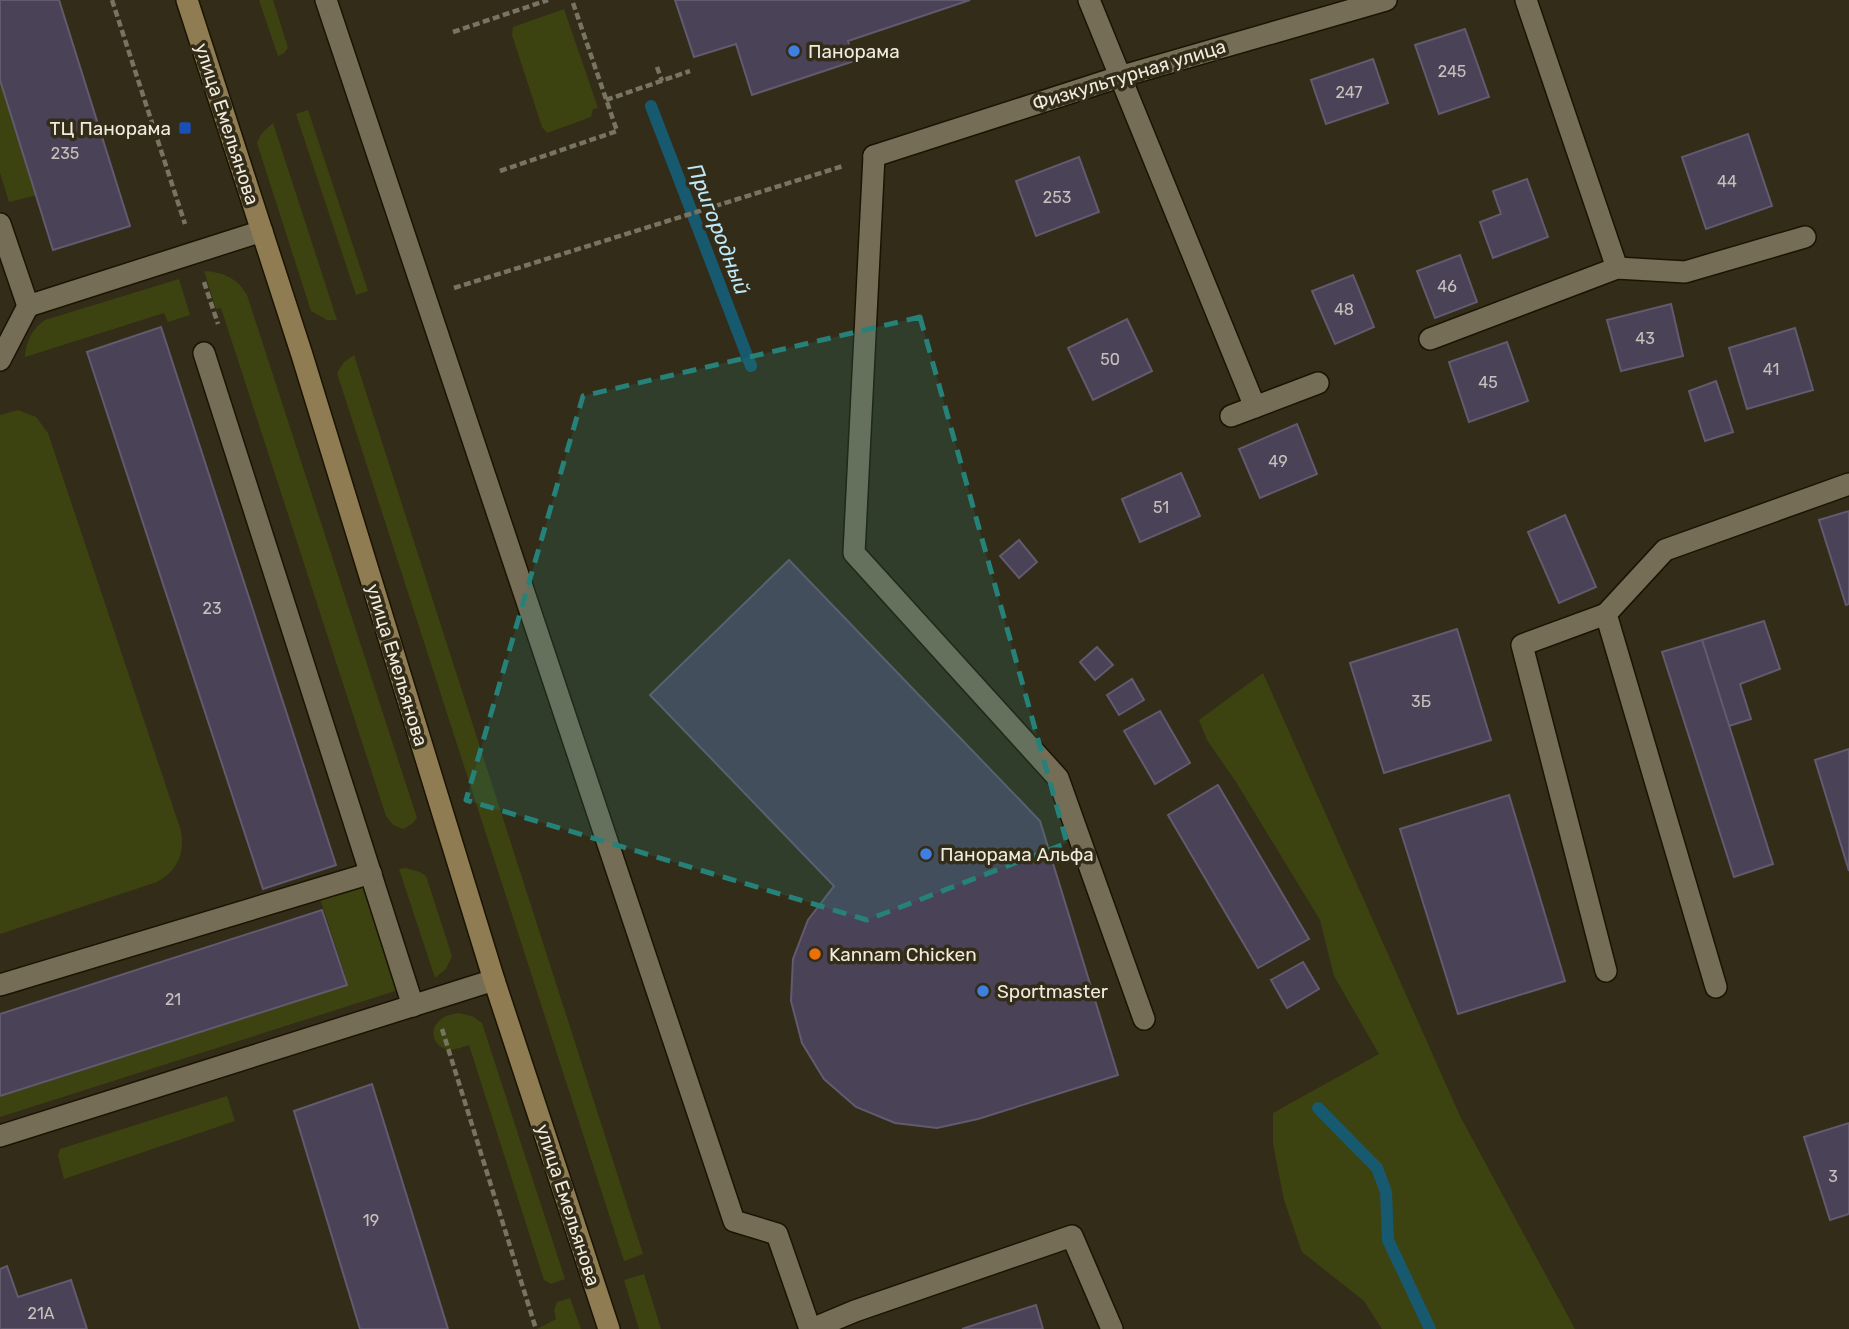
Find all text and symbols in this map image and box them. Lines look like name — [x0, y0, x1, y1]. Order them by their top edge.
street label: Физкультурная улица — [1029, 35, 1229, 115]
street label: улица Емельянова — [190, 40, 264, 208]
place label: Панорама — [808, 40, 900, 63]
marker: Панорама — [786, 43, 802, 59]
house number: 245 — [1438, 62, 1466, 81]
house number: 247 — [1335, 83, 1363, 102]
place label: ТЦ Панорама — [50, 117, 171, 140]
marker: ТЦ Панорама — [177, 120, 193, 136]
house number: 235 — [51, 144, 79, 163]
water label: Пригородный — [683, 160, 756, 298]
house number: 44 — [1717, 172, 1737, 191]
house number: 253 — [1043, 188, 1071, 207]
house number: 46 — [1437, 277, 1457, 296]
house number: 48 — [1334, 300, 1354, 319]
house number: 43 — [1635, 329, 1655, 348]
house number: 50 — [1100, 350, 1120, 369]
house number: 41 — [1763, 360, 1779, 379]
house number: 45 — [1478, 373, 1498, 392]
house number: 49 — [1268, 452, 1288, 471]
house number: 51 — [1153, 498, 1169, 517]
street label: улица Емельянова — [361, 581, 433, 749]
house number: 23 — [202, 599, 222, 618]
house number: 3Б — [1411, 692, 1431, 711]
place label: Панорама Альфа — [940, 843, 1094, 866]
marker: Панорама Альфа — [918, 846, 934, 862]
place label: Kannam Chicken — [829, 943, 977, 966]
marker: Kannam Chicken — [807, 946, 823, 962]
place label: Sportmaster — [997, 980, 1109, 1003]
marker: Sportmaster — [975, 983, 991, 999]
house number: 21 — [165, 990, 181, 1009]
street label: улица Емельянова — [531, 1121, 605, 1289]
house number: 3 — [1828, 1167, 1838, 1186]
house number: 19 — [363, 1211, 379, 1230]
house number: 21А — [28, 1304, 55, 1323]

